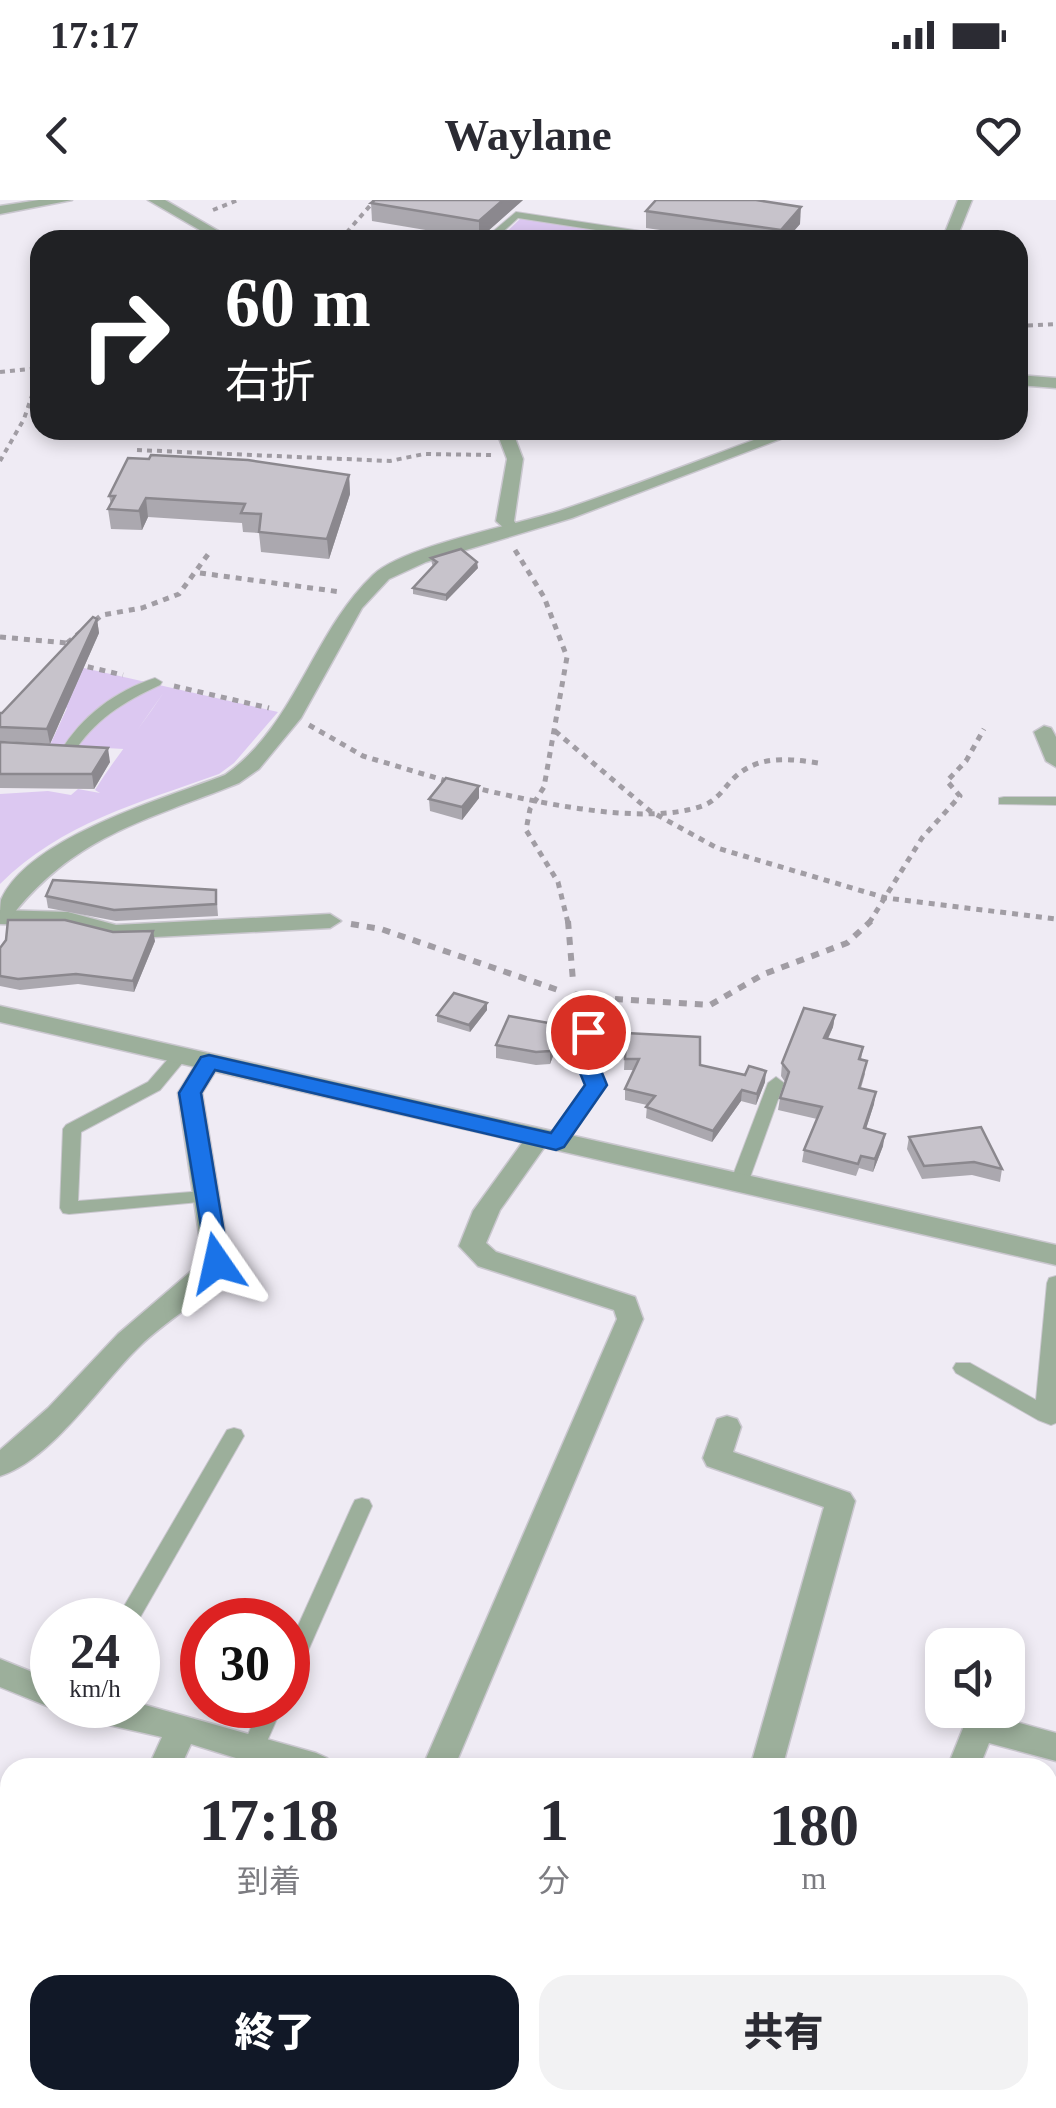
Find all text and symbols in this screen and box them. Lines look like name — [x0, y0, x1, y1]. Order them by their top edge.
text: 17:17 — [50, 14, 139, 56]
icon: back — [30, 108, 85, 163]
icon: heart — [971, 108, 1026, 163]
text: Waylane — [444, 110, 612, 160]
text: 60 m — [225, 264, 371, 341]
icon: right — [60, 270, 190, 400]
text: 右折 — [225, 357, 315, 407]
pin — [546, 990, 631, 1075]
icon: arrive — [561, 1005, 616, 1060]
position arrow — [165, 1211, 269, 1315]
speed limit sign: 30 — [180, 1598, 310, 1728]
text: 24 — [70, 1623, 120, 1679]
map controls — [925, 1628, 1025, 1728]
button: sound — [925, 1628, 1025, 1728]
text: km/h — [69, 1675, 121, 1702]
text: 17:18 — [199, 1787, 339, 1853]
text: 1 — [539, 1787, 569, 1853]
text: 180 — [769, 1792, 859, 1858]
text: m — [802, 1860, 826, 1896]
text: 到着 — [237, 1863, 301, 1899]
text: 分 — [538, 1863, 570, 1899]
button: 終了 — [30, 1975, 519, 2090]
button: 共有 — [539, 1975, 1028, 2090]

